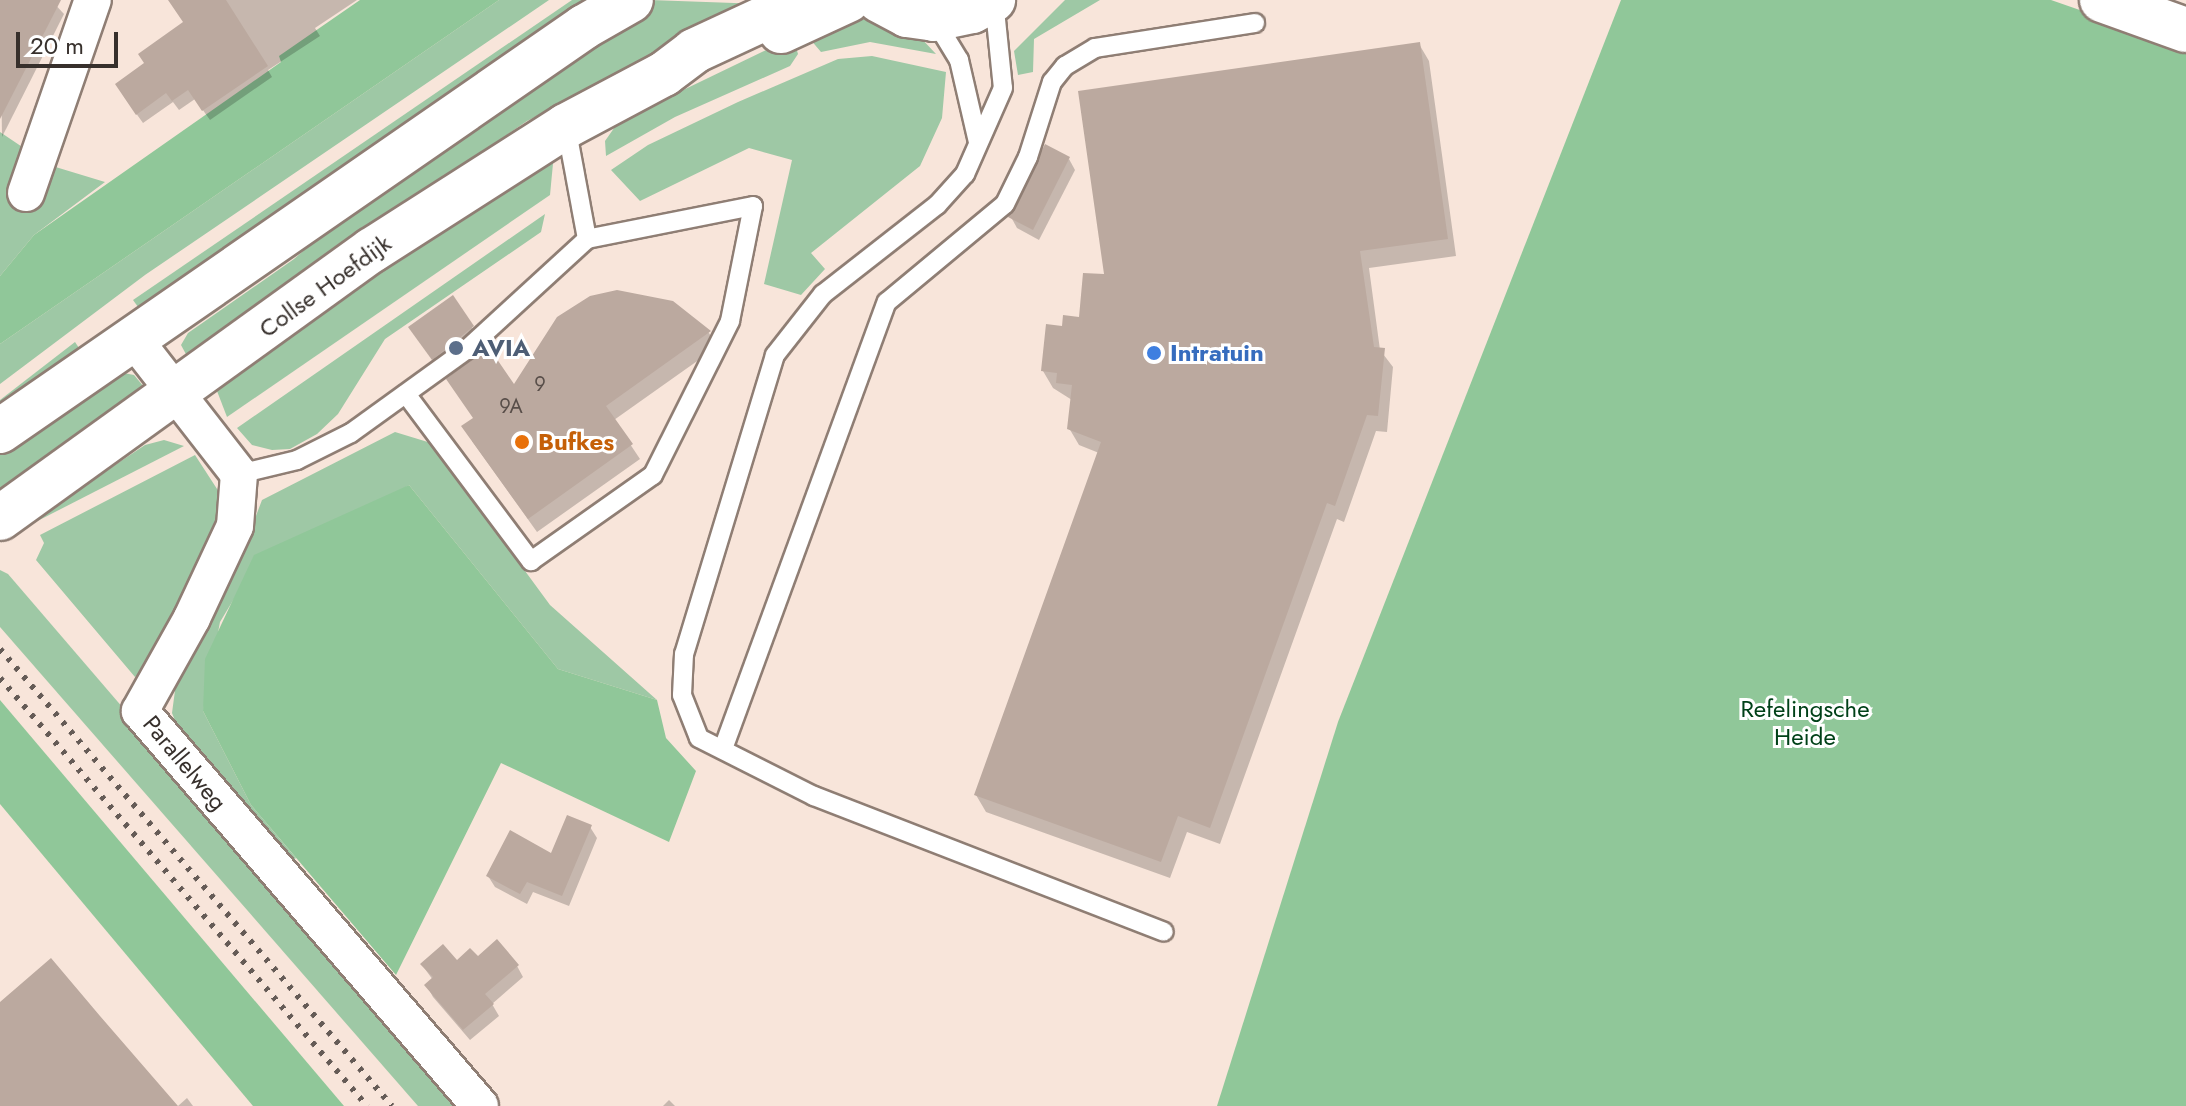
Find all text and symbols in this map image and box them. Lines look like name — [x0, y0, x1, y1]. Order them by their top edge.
scale bar — [20, 16, 122, 66]
text: 20 m — [30, 28, 84, 63]
street label: Collse Hoefdijk — [254, 229, 396, 343]
place label: AVIA — [472, 334, 530, 362]
marker: AVIA — [447, 339, 465, 357]
place label: Intratuin — [1170, 339, 1264, 367]
marker: Intratuin — [1145, 344, 1163, 362]
house number: 9 — [534, 372, 546, 396]
house number: 9A — [499, 394, 523, 418]
place label: Bufkes — [538, 428, 614, 456]
marker: Bufkes — [513, 433, 531, 451]
park label: Refelingsche Heide — [1740, 695, 1870, 751]
street label: Parallelweg — [137, 710, 233, 816]

